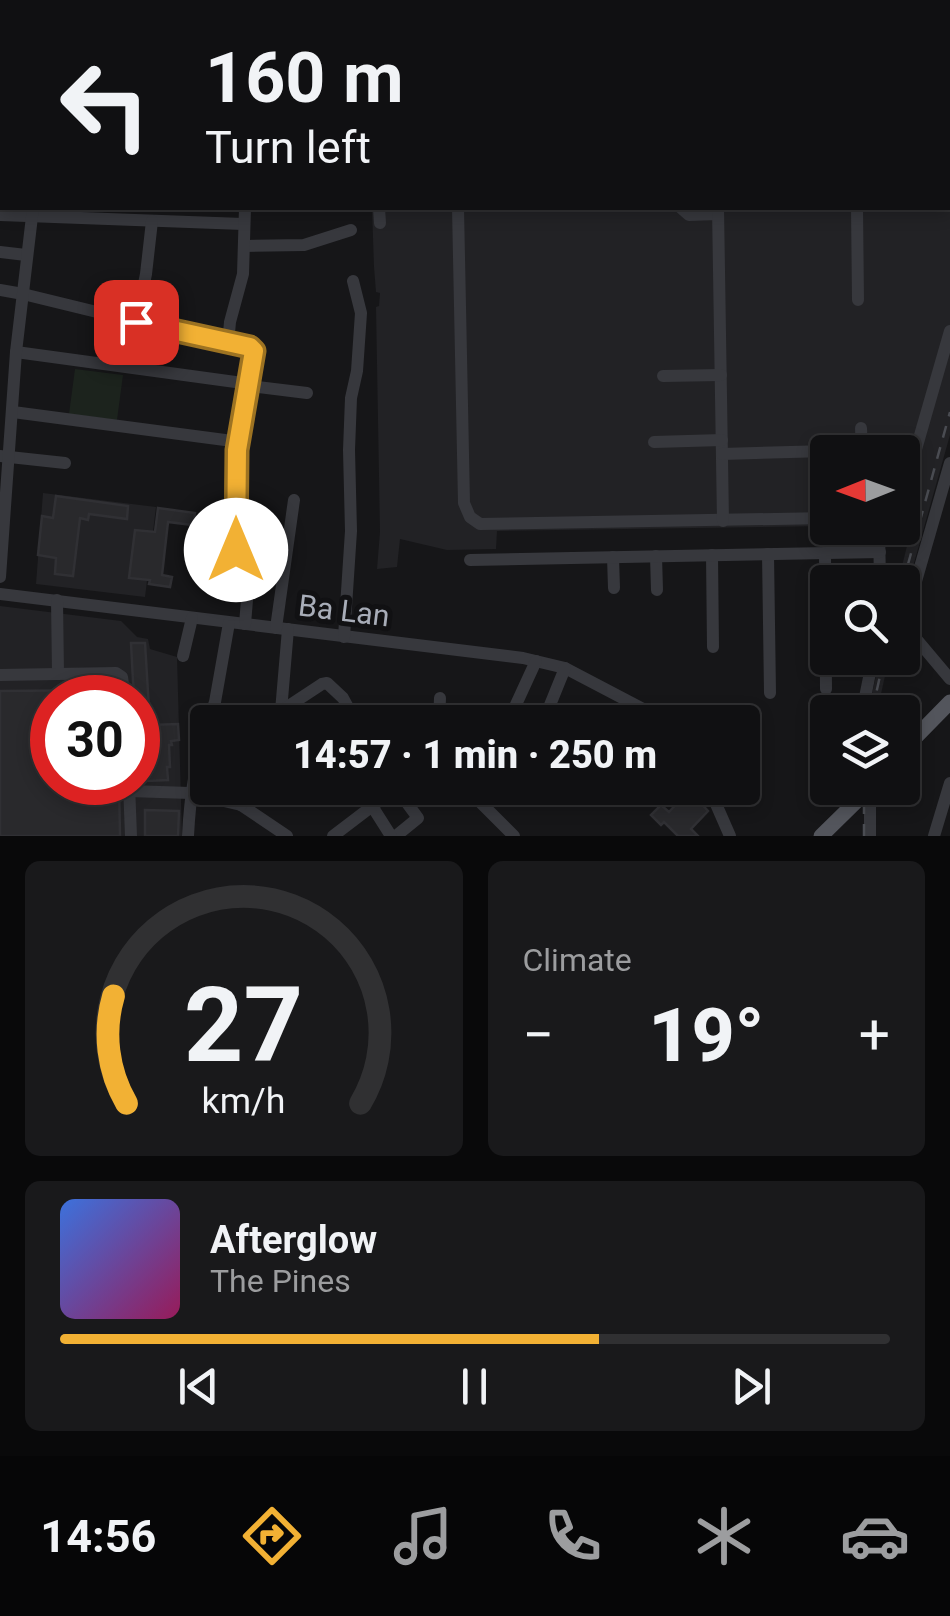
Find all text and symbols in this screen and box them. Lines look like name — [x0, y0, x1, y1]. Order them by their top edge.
text: 160 m — [205, 37, 404, 119]
icon: left — [40, 40, 170, 170]
text: Turn left — [205, 121, 371, 174]
pin — [94, 280, 179, 365]
icon: arrive — [109, 295, 164, 350]
north arrow — [810, 435, 920, 545]
map controls — [810, 435, 920, 805]
position arrow — [184, 498, 288, 602]
button: search — [810, 565, 920, 675]
street label: Ba Lan — [297, 588, 392, 633]
speed limit sign: 30 — [30, 675, 160, 805]
button: layers — [810, 695, 920, 805]
text: 14:57 · 1 min · 250 m — [293, 733, 657, 777]
text: Climate — [523, 941, 632, 979]
text: 27 — [184, 965, 303, 1086]
text: 19° — [648, 991, 764, 1079]
text: − — [523, 1003, 554, 1067]
text: + — [859, 1003, 890, 1067]
text: km/h — [202, 1080, 286, 1122]
text: Afterglow — [210, 1218, 377, 1262]
text: The Pines — [210, 1262, 351, 1300]
icon: previous — [171, 1359, 226, 1414]
icon: pause — [447, 1359, 502, 1414]
icon: next — [724, 1359, 779, 1414]
icon: directions — [237, 1501, 307, 1571]
icon: music — [388, 1501, 458, 1571]
icon: phone — [538, 1501, 608, 1571]
icon: climate — [689, 1501, 759, 1571]
icon: car — [840, 1501, 910, 1571]
text: 14:56 — [40, 1510, 156, 1563]

